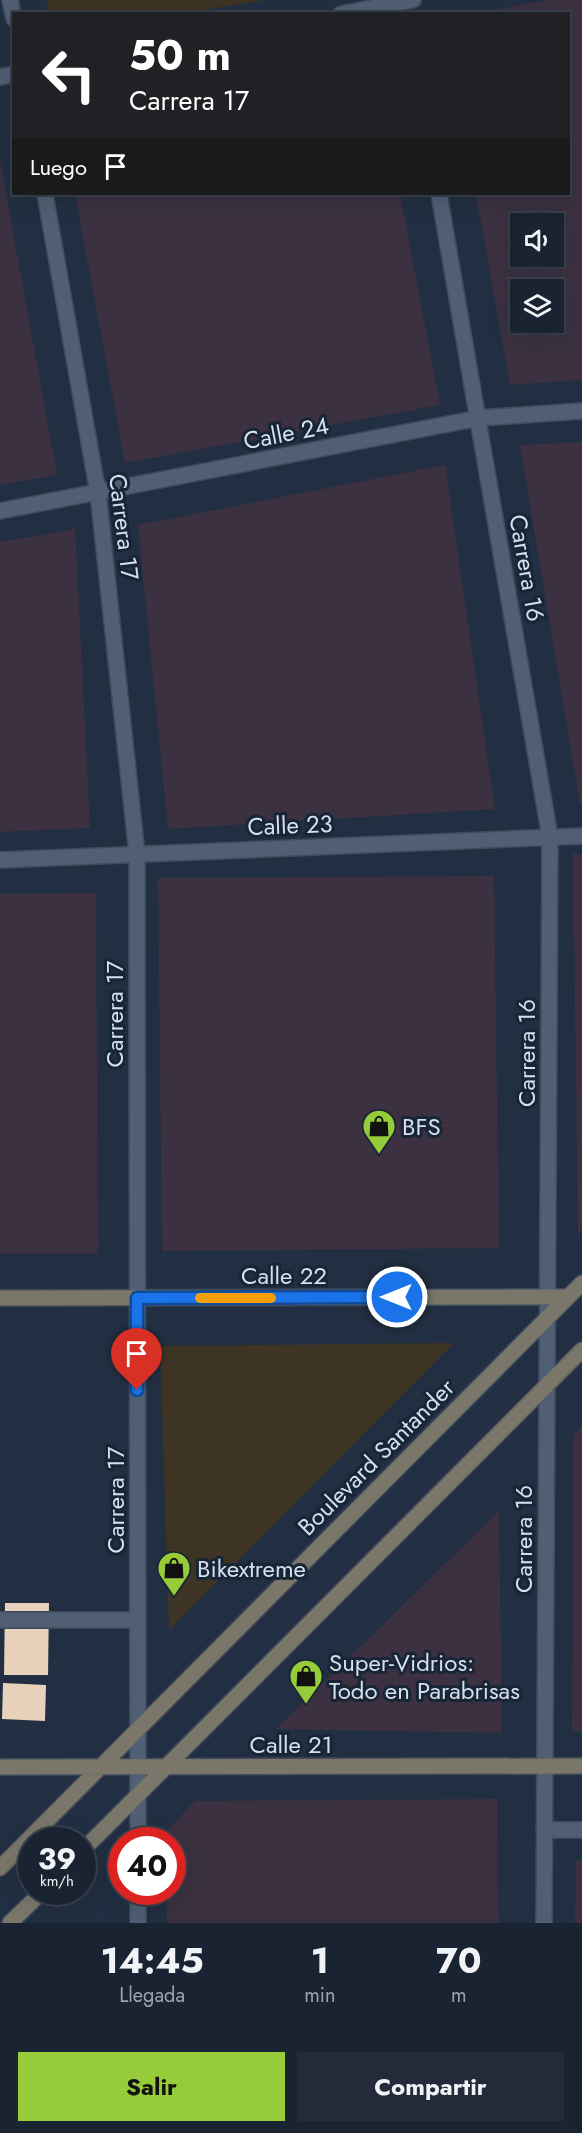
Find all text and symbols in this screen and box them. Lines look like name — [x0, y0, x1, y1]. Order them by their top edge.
text: 50 m — [129, 25, 231, 86]
icon: left — [30, 36, 108, 114]
text: Carrera 17 — [129, 81, 249, 120]
icon: arrive — [99, 150, 132, 183]
text: Luego — [30, 151, 87, 183]
map controls — [510, 213, 564, 333]
button: sound — [510, 213, 564, 267]
button: layers — [510, 279, 564, 333]
street label: Calle 24 — [240, 408, 332, 458]
street label: Carrera 17 — [100, 472, 148, 583]
street label: Carrera 16 — [500, 512, 554, 624]
street label: Calle 23 — [247, 806, 333, 844]
street label: Carrera 17 — [97, 960, 132, 1067]
street label: Carrera 16 — [509, 999, 544, 1107]
shop icon: BFS — [361, 1108, 397, 1155]
place label: BFS — [402, 1109, 441, 1144]
street label: Calle 22 — [241, 1258, 327, 1293]
position arrow — [365, 1265, 429, 1329]
pin — [111, 1328, 162, 1390]
icon: arrive — [120, 1337, 153, 1370]
street label: Boulevard Santander — [290, 1370, 463, 1543]
street label: Carrera 17 — [98, 1446, 133, 1553]
street label: Carrera 16 — [506, 1485, 541, 1593]
shop icon: Bikextreme — [156, 1550, 192, 1597]
place label: Bikextreme — [197, 1551, 306, 1586]
place label: Super-Vidrios: Todo en Parabrisas — [329, 1645, 520, 1708]
shop icon: Super-Vidrios: Todo en Parabrisas — [288, 1658, 324, 1705]
street label: Calle 21 — [249, 1727, 333, 1762]
speed limit sign: 40 — [108, 1827, 186, 1905]
text: 39 — [38, 1837, 76, 1880]
text: km/h — [40, 1870, 74, 1892]
text: 14:45 — [100, 1934, 204, 1986]
text: 1 — [311, 1934, 329, 1986]
text: 70 — [436, 1934, 482, 1986]
text: Llegada — [119, 1981, 185, 2010]
text: min — [304, 1981, 336, 2010]
text: m — [451, 1981, 467, 2010]
button: Salir — [18, 2052, 285, 2121]
button: Compartir — [297, 2052, 564, 2121]

